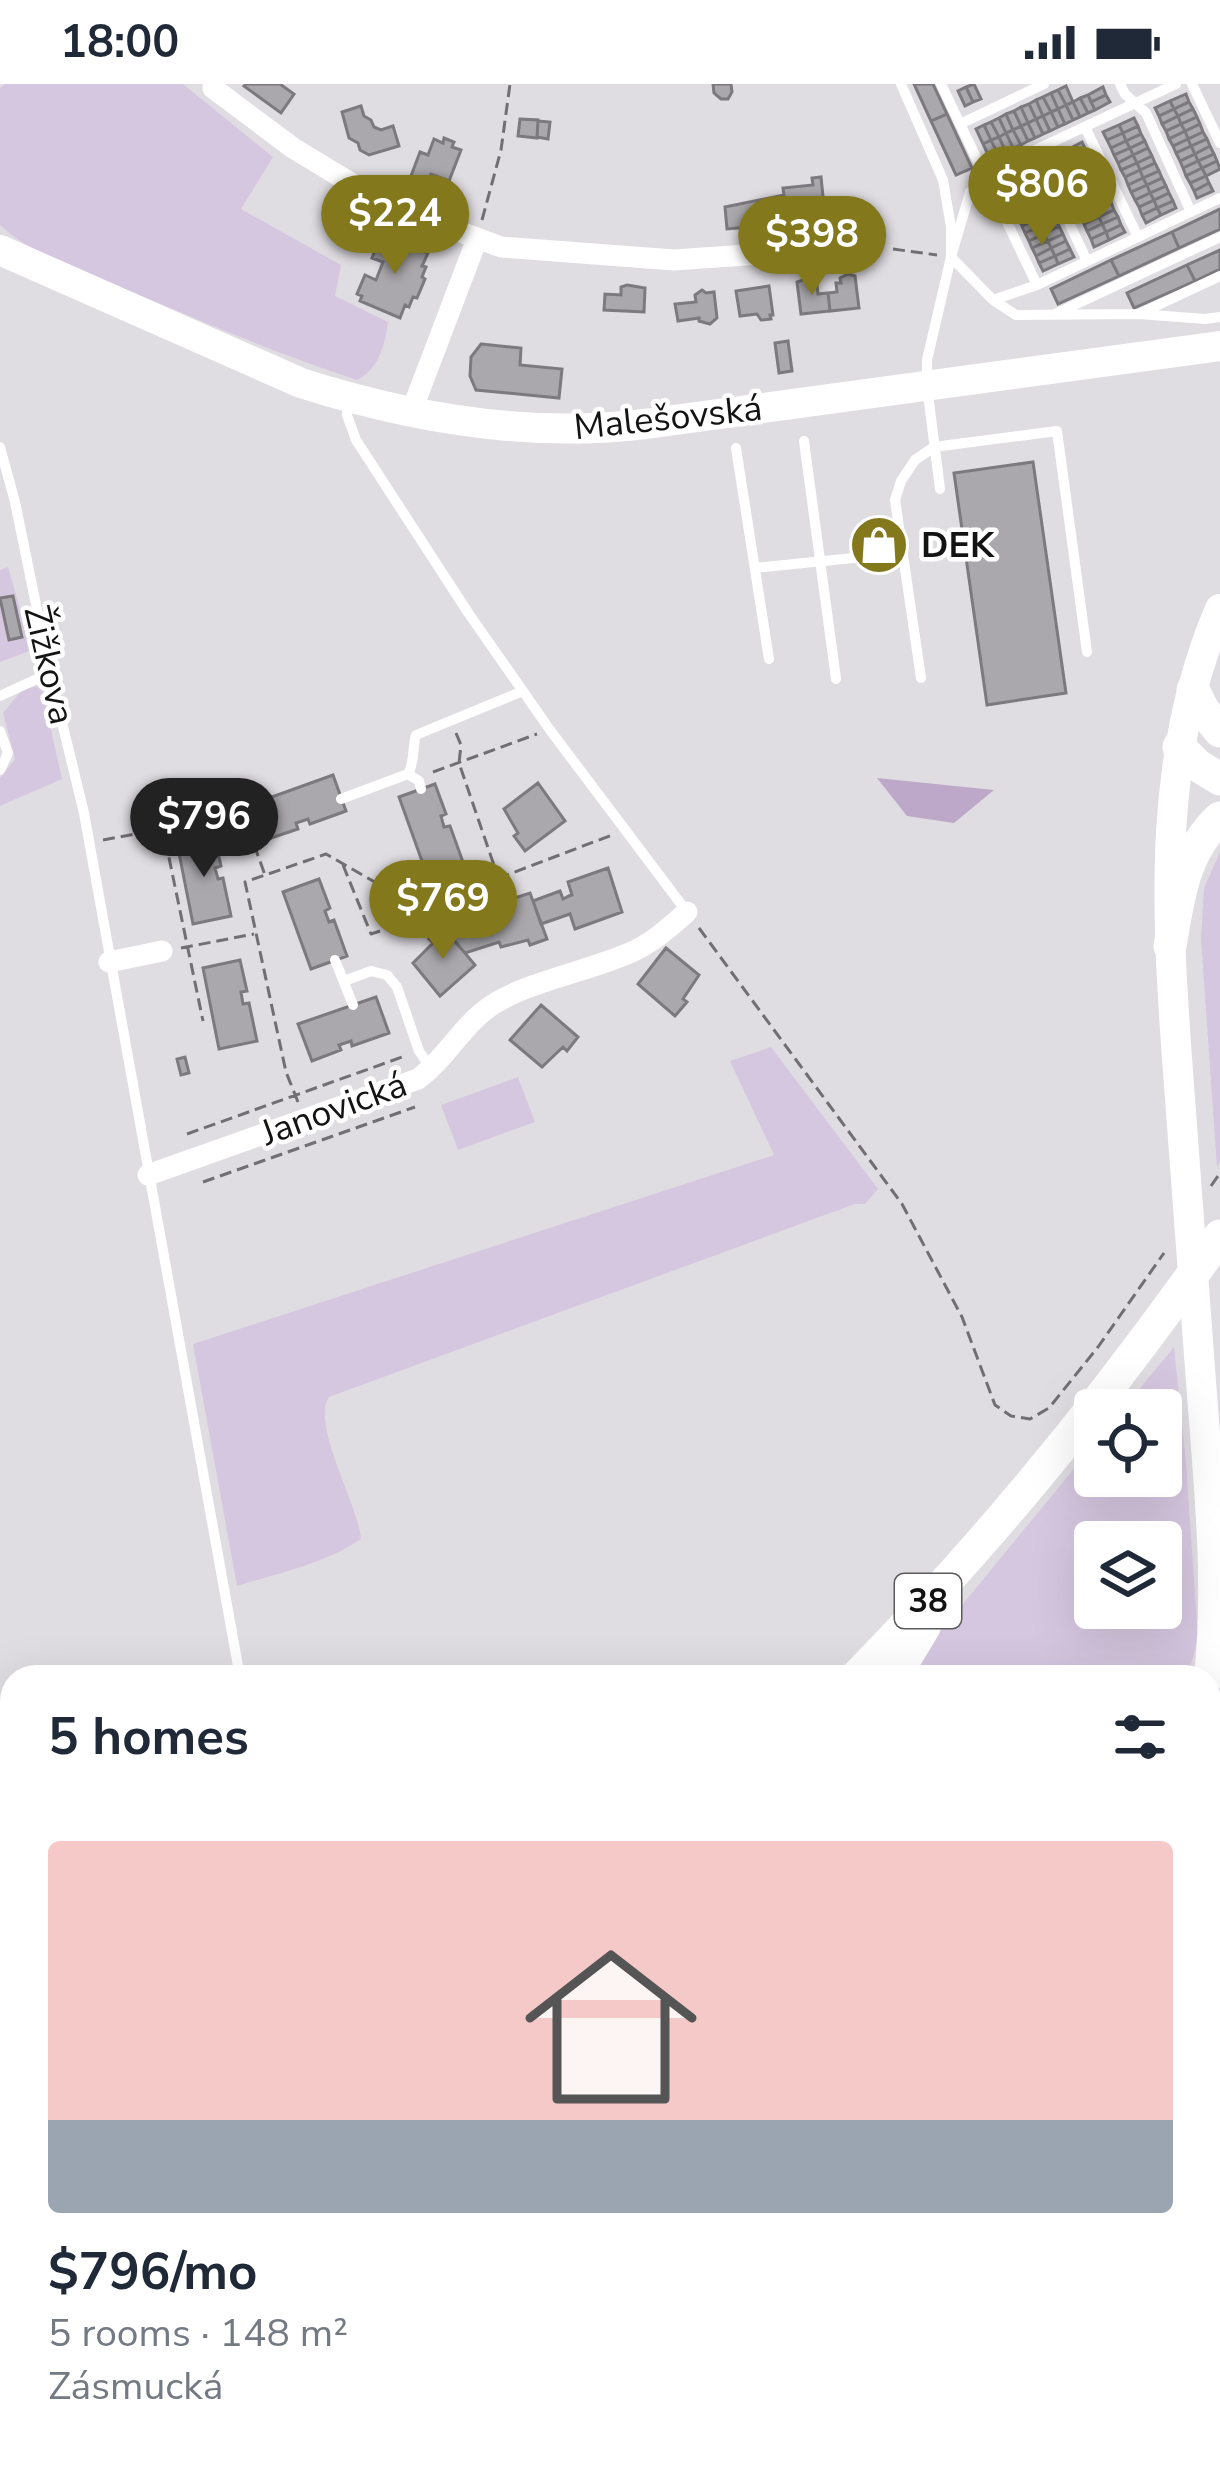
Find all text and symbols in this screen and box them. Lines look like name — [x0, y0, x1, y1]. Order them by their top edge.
text: 18:00 — [60, 12, 179, 73]
pin: $806 — [971, 146, 1113, 248]
text: $806 — [995, 158, 1089, 211]
pin: $224 — [324, 175, 466, 277]
text: $224 — [348, 187, 442, 240]
pin: $398 — [741, 196, 883, 298]
text: $398 — [765, 208, 859, 261]
street label: Malešovská — [571, 384, 765, 452]
shop icon: DEK — [848, 514, 910, 576]
place label: DEK — [921, 521, 995, 570]
street label: Žižkova — [12, 601, 86, 729]
pin: $796 — [133, 778, 275, 880]
text: $796 — [157, 790, 251, 843]
pin: $769 — [372, 860, 514, 962]
text: $769 — [396, 872, 490, 925]
street label: Janovická — [254, 1060, 414, 1158]
map controls — [1074, 1389, 1182, 1629]
button: locate — [1074, 1389, 1182, 1497]
button: layers — [1074, 1521, 1182, 1629]
road number: 38 — [895, 1574, 961, 1628]
text: 5 homes — [48, 1702, 249, 1772]
icon: filters — [1107, 1704, 1173, 1770]
icon: home — [503, 1919, 719, 2135]
text: $796/mo — [48, 2237, 257, 2307]
text: 5 rooms · 148 m² — [48, 2307, 348, 2360]
text: Zásmucká — [48, 2360, 223, 2413]

